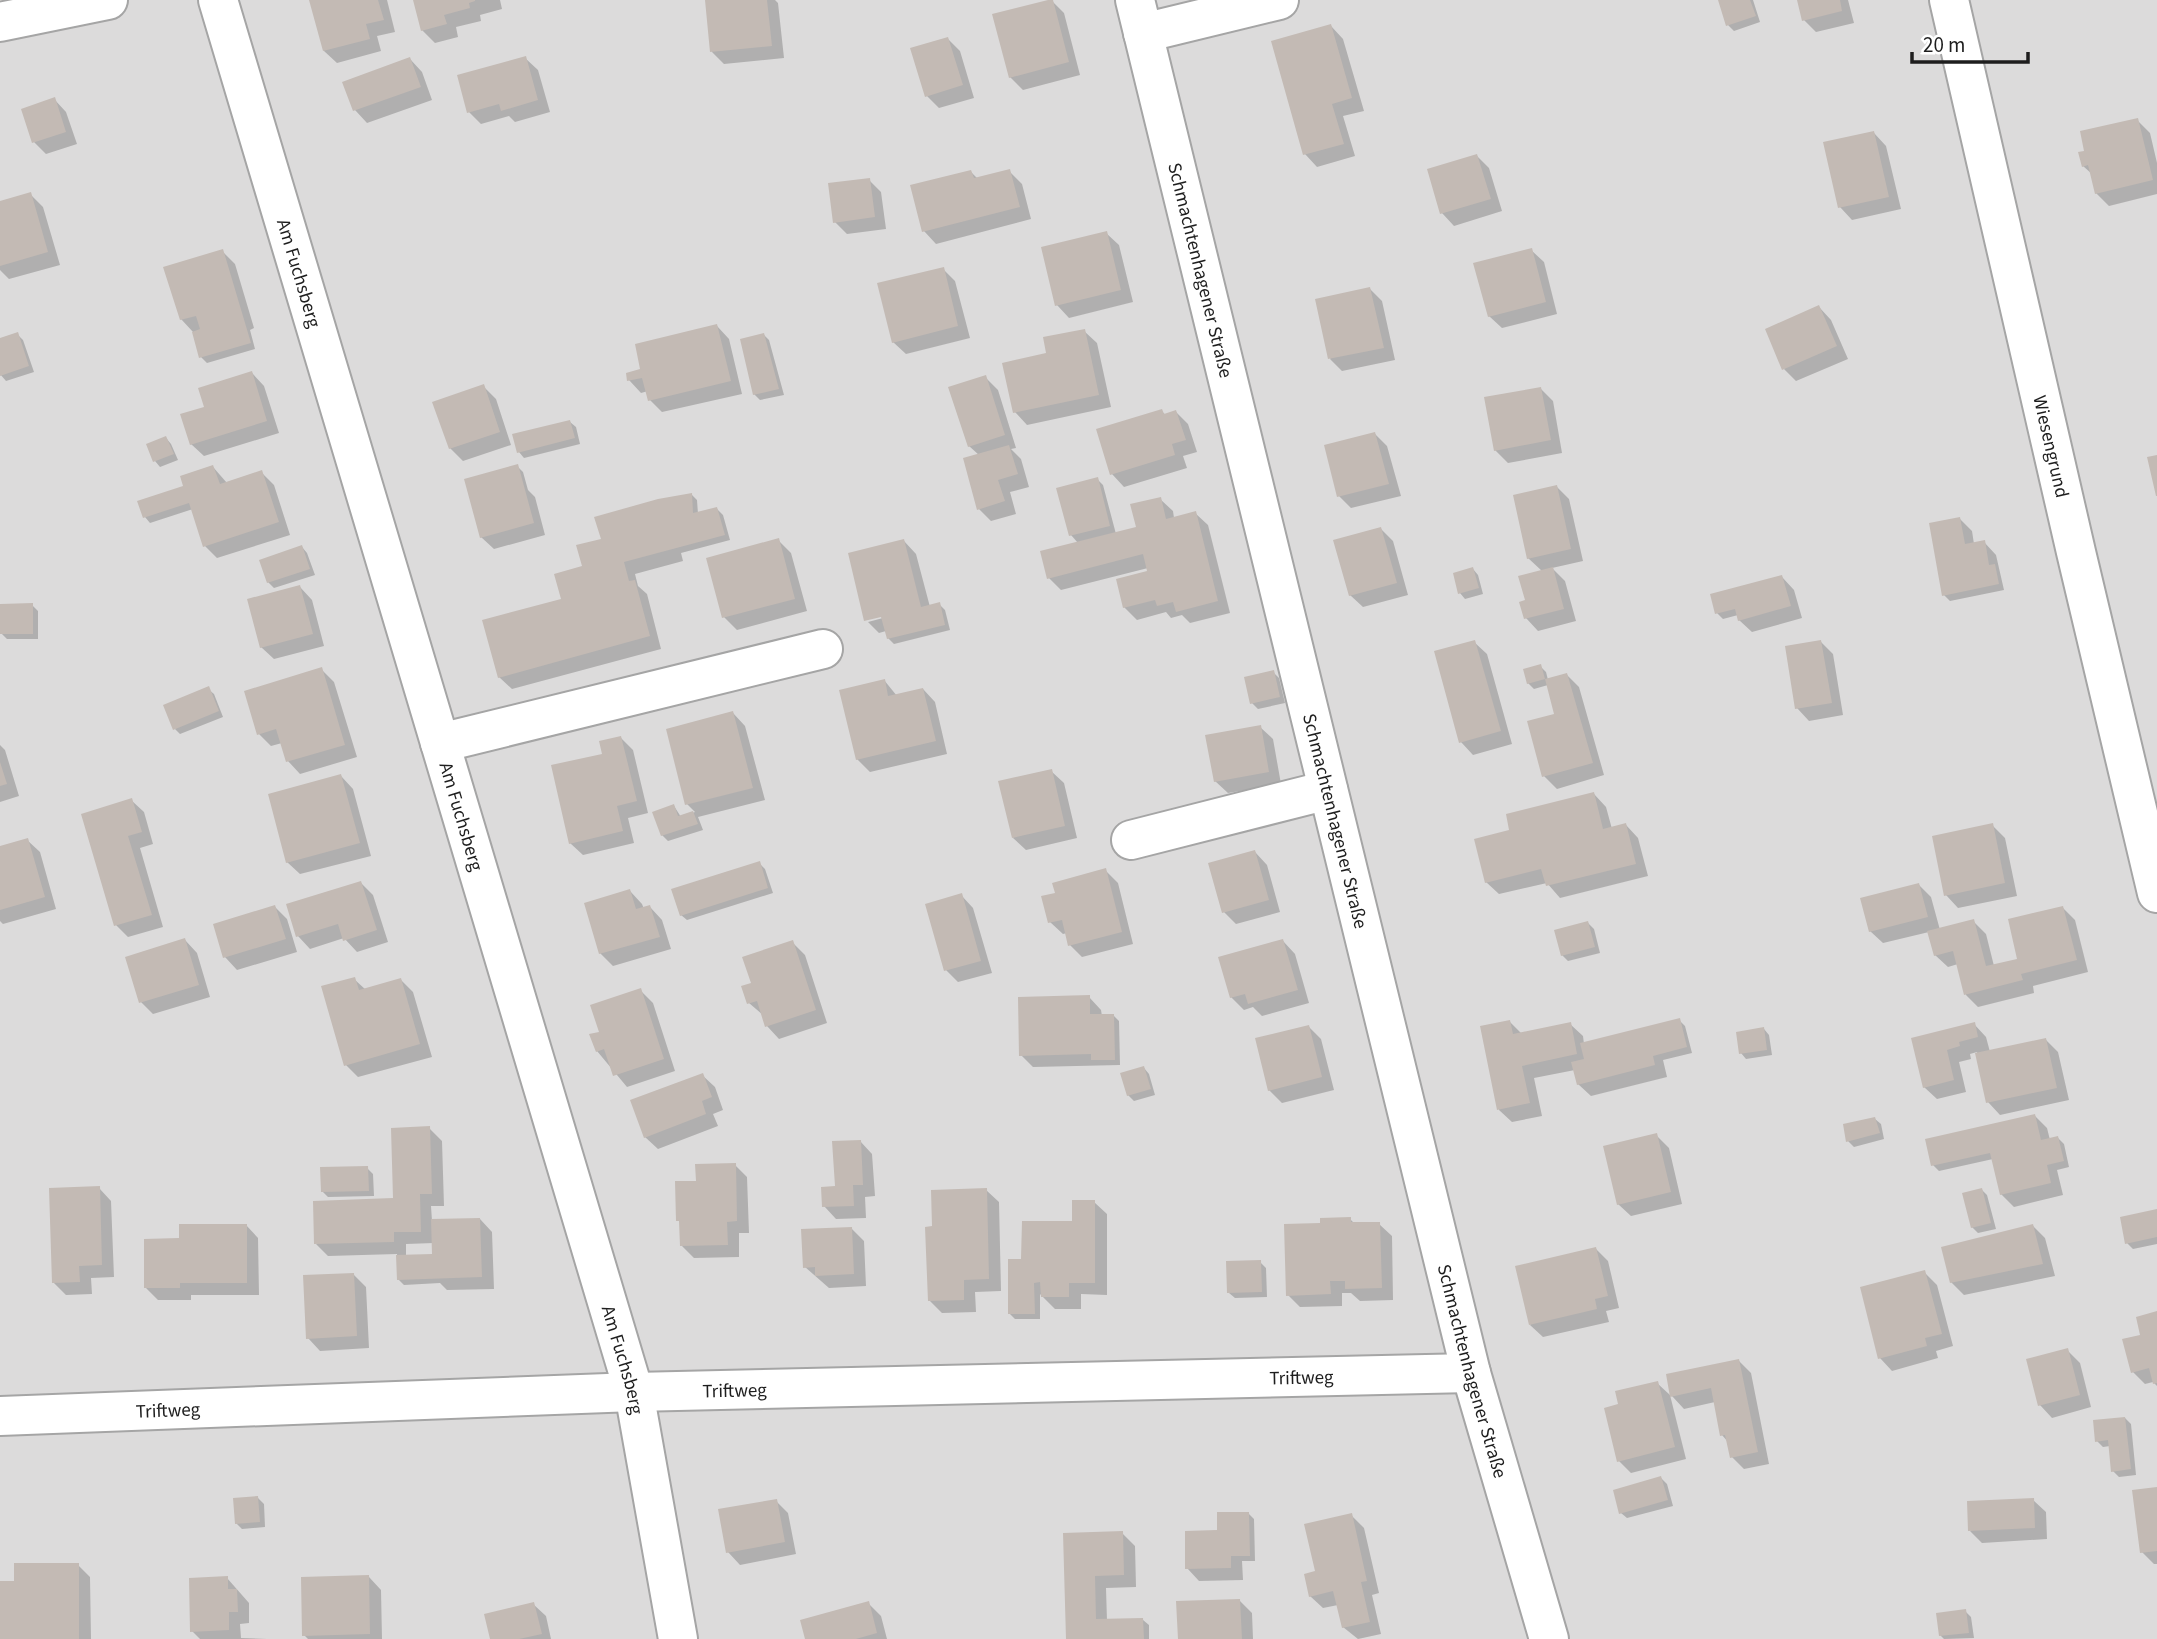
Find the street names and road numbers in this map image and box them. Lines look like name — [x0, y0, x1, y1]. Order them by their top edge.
street label: Schmachtenhagener Straße — [1160, 160, 1239, 381]
street label: Am Fuchsberg — [269, 216, 327, 332]
street label: Wiesengrund — [2025, 393, 2075, 501]
street label: Schmachtenhagener Straße — [1295, 711, 1374, 932]
street label: Am Fuchsberg — [432, 759, 490, 875]
street label: Schmachtenhagener Straße — [1430, 1261, 1513, 1482]
street label: Am Fuchsberg — [594, 1302, 650, 1417]
street label: Triftweg — [1269, 1364, 1334, 1393]
street label: Triftweg — [702, 1377, 767, 1405]
street label: Triftweg — [135, 1396, 201, 1426]

